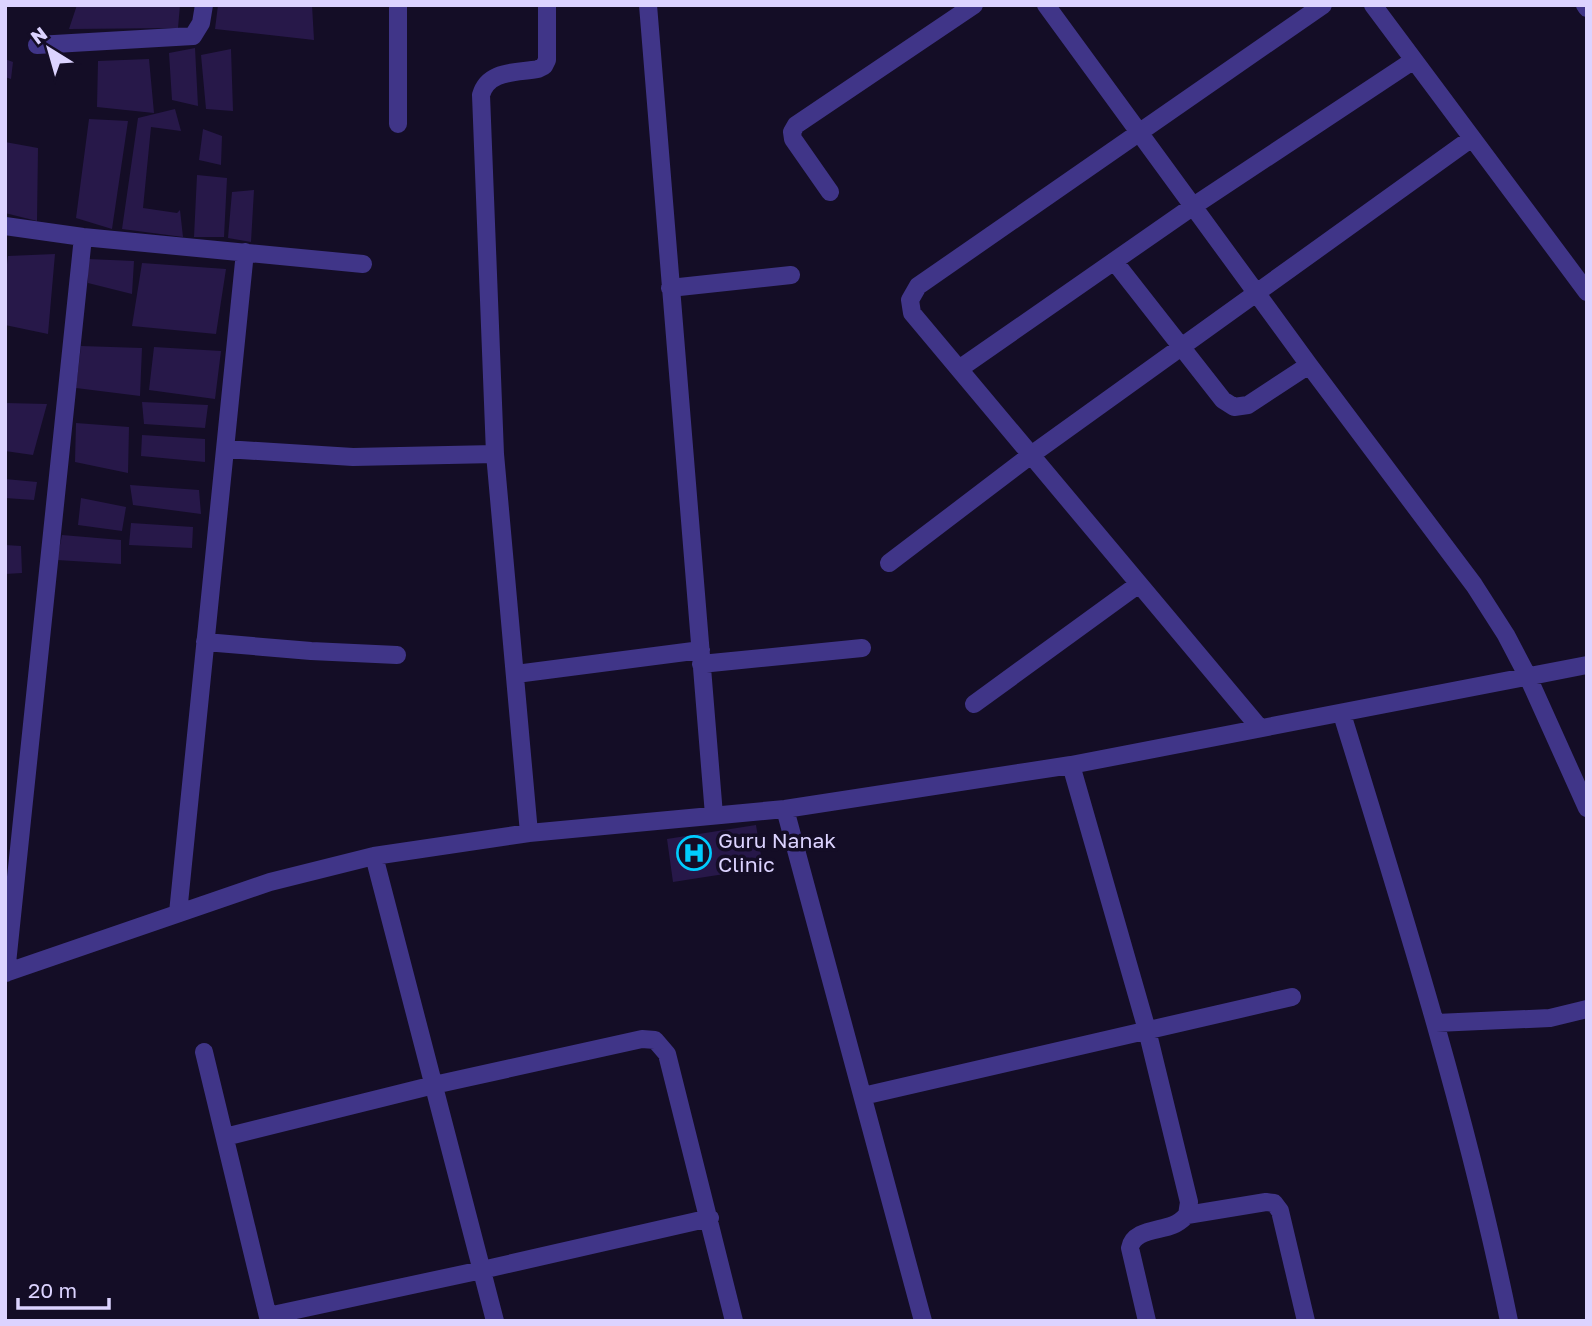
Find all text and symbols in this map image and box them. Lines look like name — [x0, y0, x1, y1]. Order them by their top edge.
north arrow — [14, 14, 84, 84]
text: N — [26, 21, 51, 49]
place label: Guru Nanak Clinic — [718, 827, 836, 877]
hospital icon: Guru Nanak Clinic — [675, 834, 713, 872]
scale bar — [18, 1266, 108, 1310]
text: 20 m — [28, 1277, 77, 1303]

